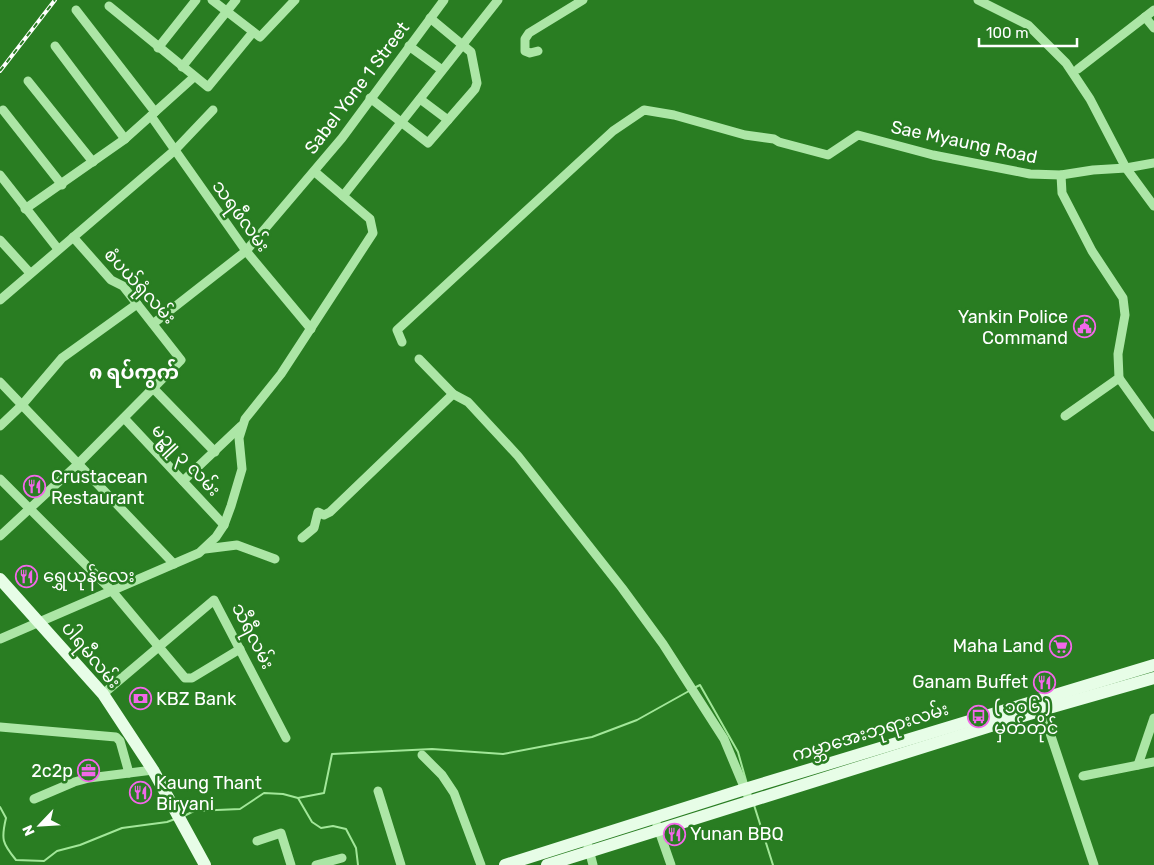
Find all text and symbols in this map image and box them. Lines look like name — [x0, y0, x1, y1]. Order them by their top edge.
scale bar — [979, 15, 1076, 47]
street label: Sabel Yone 1 Street — [300, 17, 414, 159]
text: 100 m — [986, 24, 1028, 42]
street label: Sae Myaung Road — [889, 116, 1039, 168]
street label: သရဖီလမ်း — [204, 174, 277, 259]
street label: စံပယ်ရုံလမ်း — [96, 242, 182, 331]
place label: Yankin Police Command — [958, 306, 1068, 349]
public building icon: Yankin Police Command — [1072, 315, 1096, 339]
district label: ၈ ရပ်ကွက် — [89, 359, 179, 388]
street label: မဥ္ဇူ ၃ လမ်း — [144, 418, 227, 504]
place label: Crustacean Restaurant — [51, 466, 148, 509]
restaurant icon: Crustacean Restaurant — [23, 475, 47, 499]
place label: ရွှေယုန်လေး — [43, 563, 135, 591]
restaurant icon: ရွှေယုန်လေး — [15, 564, 39, 588]
street label: သီရီလမ်း — [223, 598, 282, 675]
street label: ပါရမီလမ်း — [54, 615, 128, 695]
supermarket icon: Maha Land — [1048, 634, 1072, 658]
place label: Maha Land — [953, 635, 1044, 657]
restaurant icon: Ganam Buffet — [1032, 670, 1056, 694]
place label: Ganam Buffet — [912, 671, 1028, 693]
bank icon: KBZ Bank — [128, 687, 152, 711]
place label: KBZ Bank — [156, 688, 237, 710]
place label: ( ၁၀၆ ) မှတ်တိုင် — [994, 695, 1058, 743]
street label: ကမ္ဘာအေးဘုရားလမ်း — [788, 696, 952, 770]
bus stop icon: ( ၁၀၆ ) မှတ်တိုင် — [966, 705, 990, 729]
office icon: 2c2p — [77, 759, 101, 783]
place label: 2c2p — [31, 760, 73, 782]
place label: Kaung Thant Biryani — [156, 772, 262, 815]
restaurant icon: Kaung Thant Biryani — [128, 781, 152, 805]
north arrow — [15, 800, 65, 850]
text: N — [19, 822, 39, 838]
restaurant icon: Yunan BBQ — [662, 822, 686, 846]
place label: Yunan BBQ — [690, 823, 784, 845]

